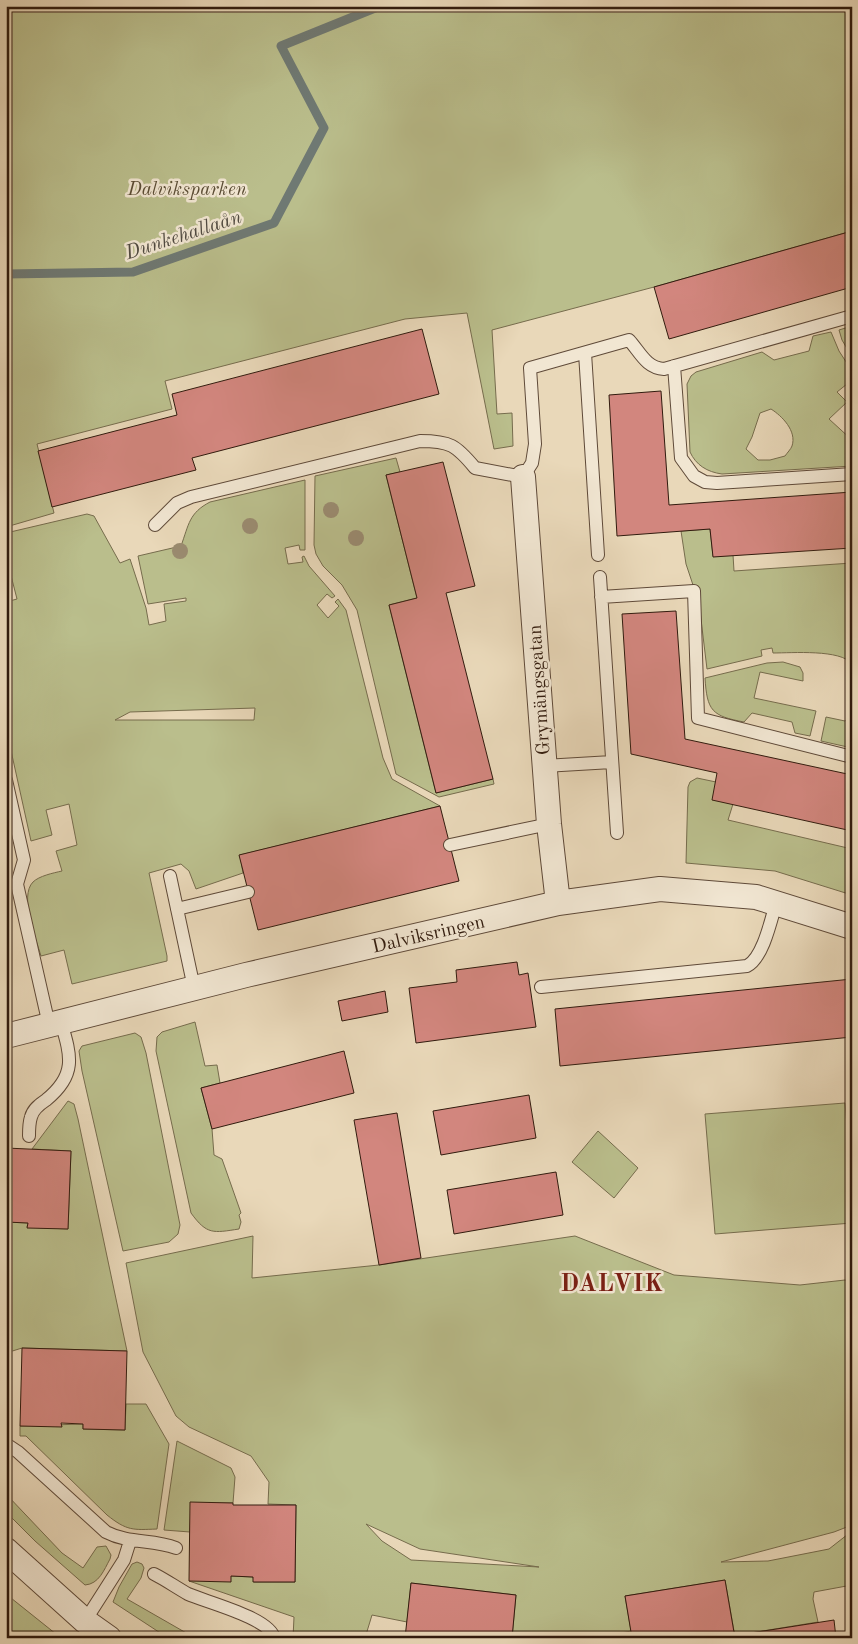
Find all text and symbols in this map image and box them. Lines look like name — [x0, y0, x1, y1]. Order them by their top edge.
park label: Dalviksparken — [126, 181, 247, 200]
water label: Dunkehallaån — [122, 208, 244, 264]
street label: Grymängsgatan — [526, 624, 555, 756]
street label: Dalviksringen — [370, 913, 487, 958]
district label: DALVIK — [560, 1273, 664, 1297]

